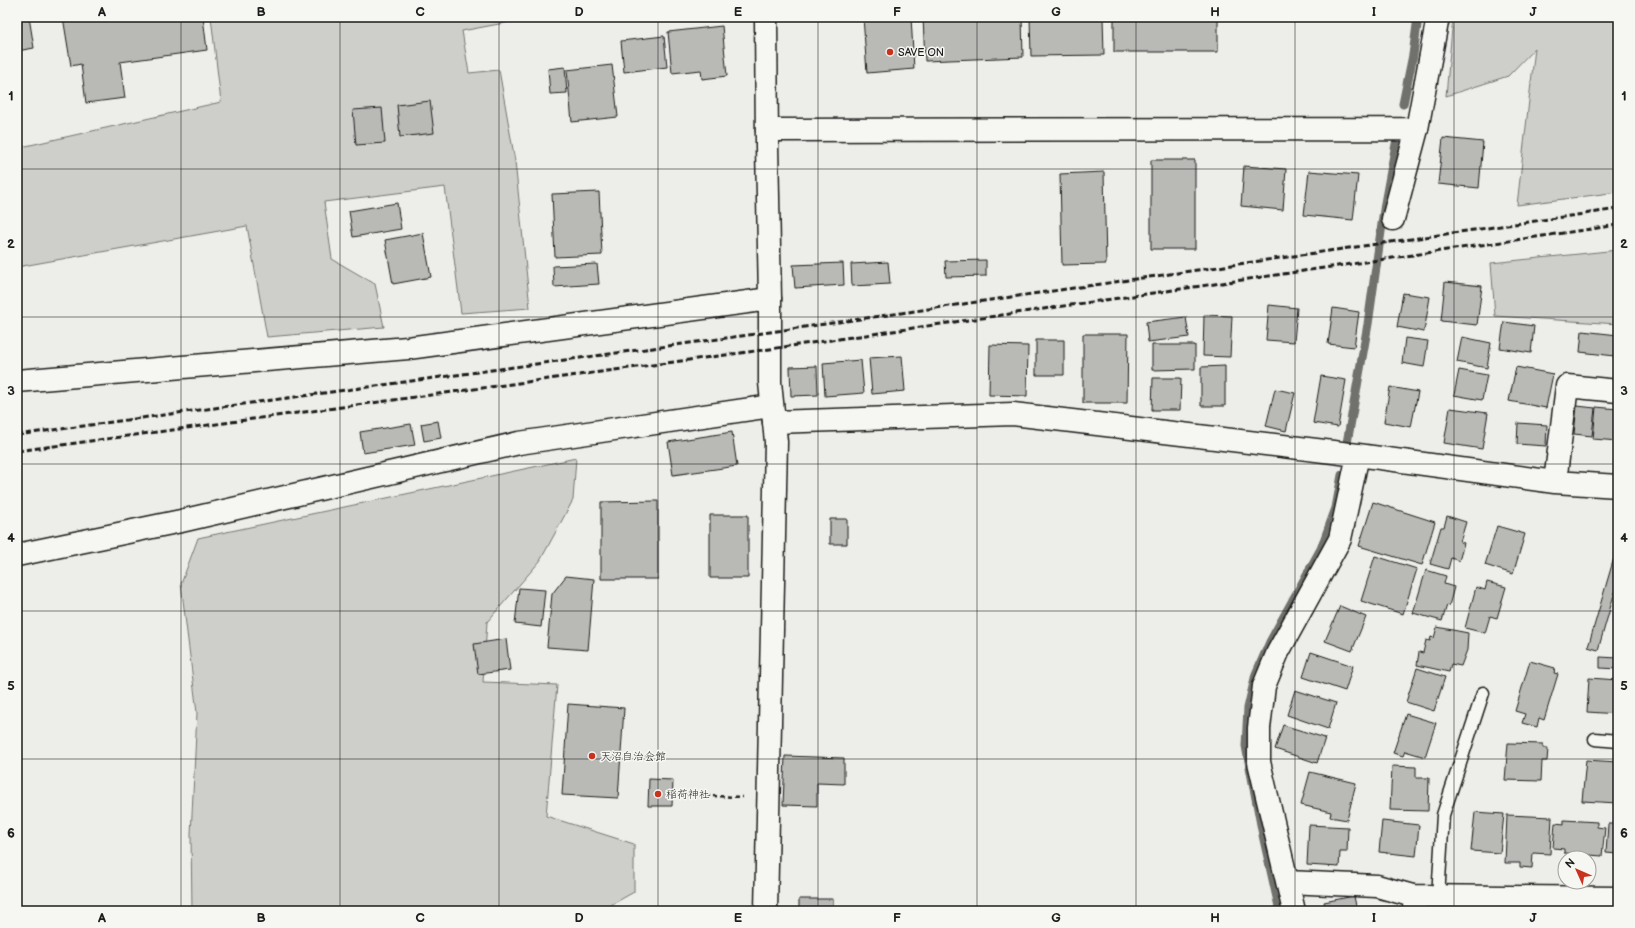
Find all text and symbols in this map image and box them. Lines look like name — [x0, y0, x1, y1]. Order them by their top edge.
text: A — [97, 4, 106, 20]
text: B — [256, 4, 266, 20]
text: C — [415, 4, 425, 20]
text: D — [574, 4, 584, 20]
text: E — [734, 4, 743, 20]
text: F — [893, 4, 901, 20]
text: G — [1051, 4, 1061, 20]
text: H — [1210, 4, 1220, 20]
text: I — [1372, 4, 1376, 20]
text: J — [1529, 4, 1537, 20]
place label: SAVE ON — [898, 46, 944, 59]
marker: SAVE ON — [885, 47, 895, 57]
text: 1 — [8, 88, 14, 104]
text: 1 — [1621, 88, 1627, 104]
text: 2 — [7, 236, 15, 252]
text: 2 — [1620, 236, 1628, 252]
text: 3 — [7, 383, 15, 399]
text: 3 — [1620, 383, 1628, 399]
text: 4 — [7, 530, 15, 546]
text: 4 — [1620, 530, 1628, 546]
text: 5 — [7, 678, 15, 694]
text: 5 — [1620, 678, 1628, 694]
place label: 天沼自治会館 — [600, 750, 666, 763]
marker: 天沼自治会館 — [587, 751, 597, 761]
place label: 稲荷神社 — [666, 788, 710, 801]
marker: 稲荷神社 — [653, 789, 663, 799]
text: 6 — [7, 825, 15, 841]
text: 6 — [1620, 825, 1628, 841]
north arrow — [1557, 850, 1597, 890]
text: N — [1563, 856, 1578, 871]
text: A — [97, 910, 106, 926]
text: B — [256, 910, 266, 926]
text: C — [415, 910, 425, 926]
text: D — [574, 910, 584, 926]
text: E — [734, 910, 743, 926]
text: F — [893, 910, 901, 926]
text: G — [1051, 910, 1061, 926]
text: H — [1210, 910, 1220, 926]
text: I — [1372, 910, 1376, 926]
text: J — [1529, 910, 1537, 926]

